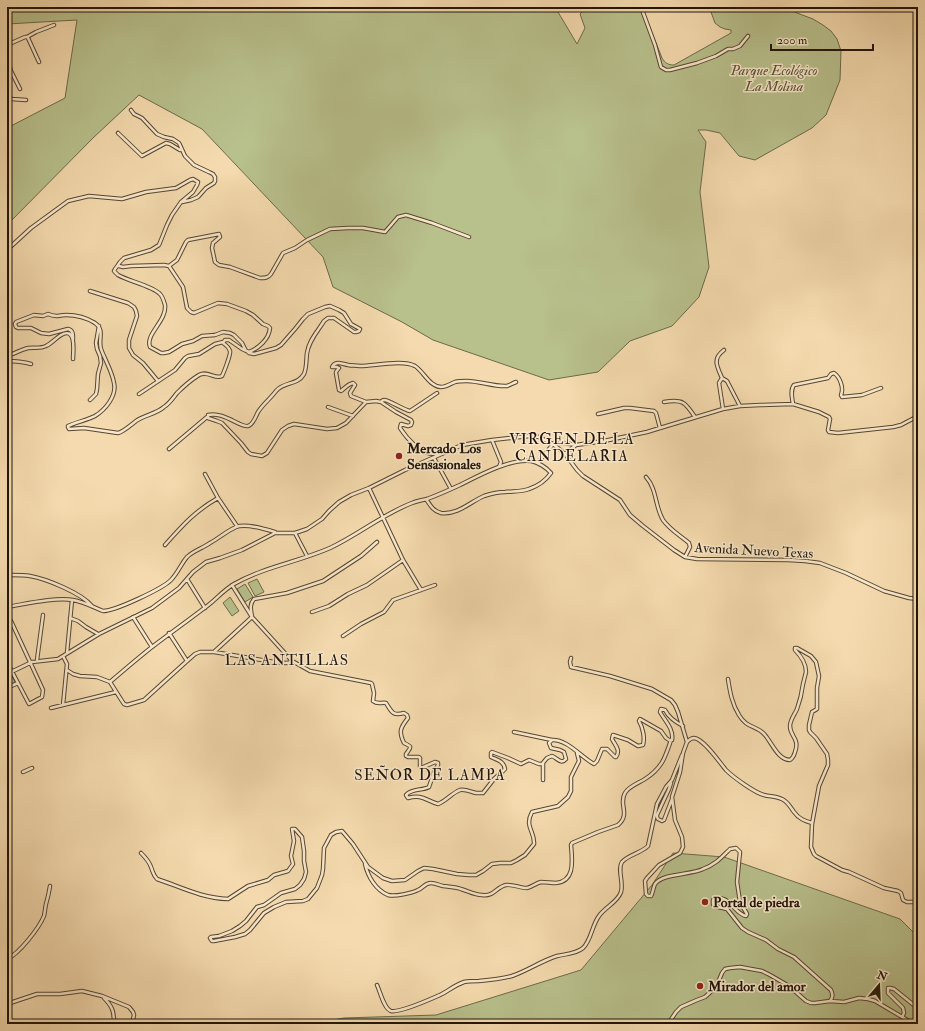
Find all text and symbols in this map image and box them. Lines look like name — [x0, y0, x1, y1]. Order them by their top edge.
scale bar — [771, 26, 873, 52]
text: 200 m — [777, 33, 808, 48]
park label: Parque Ecológico La Molina — [730, 62, 817, 95]
district label: VIRGEN DE LA CANDELARIA — [509, 430, 635, 466]
place label: Mercado Los Sensasionales — [406, 440, 481, 473]
marker: Mercado Los Sensasionales — [394, 451, 404, 461]
street label: Avenida Nuevo Texas — [693, 539, 814, 562]
district label: LAS ANTILLAS — [225, 651, 349, 670]
district label: SEÑOR DE LAMPA — [354, 765, 506, 785]
place label: Portal de piedra — [713, 894, 801, 912]
marker: Portal de piedra — [700, 897, 710, 907]
north arrow — [859, 965, 899, 1005]
text: N — [874, 968, 890, 984]
place label: Mirador del amor — [707, 978, 807, 995]
marker: Mirador del amor — [695, 981, 705, 991]

